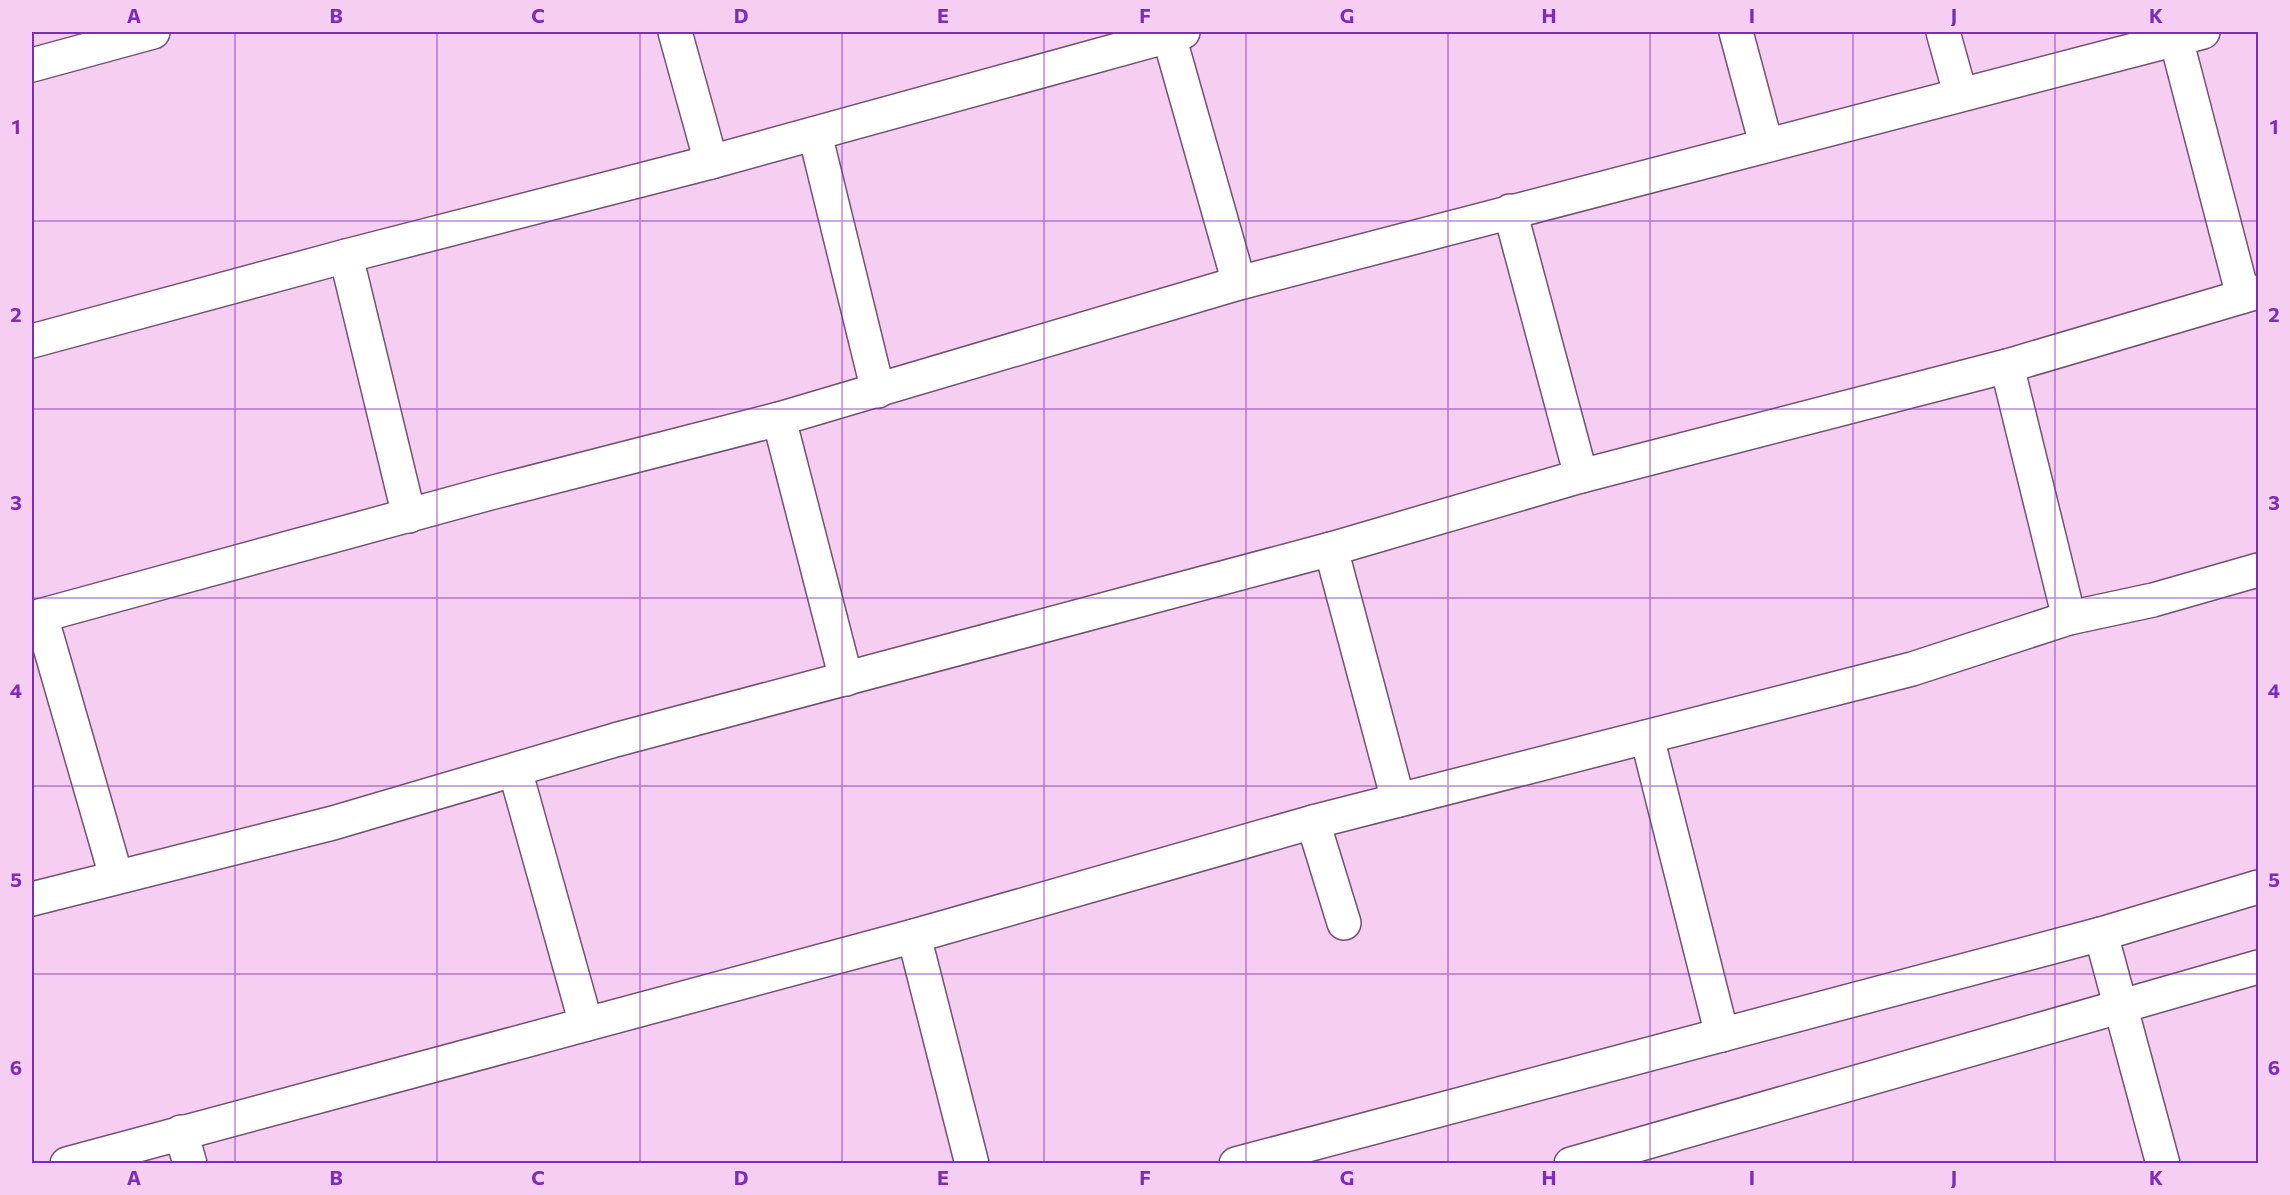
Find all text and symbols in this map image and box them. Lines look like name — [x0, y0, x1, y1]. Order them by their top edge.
text: A — [127, 3, 141, 27]
text: B — [329, 3, 343, 27]
text: C — [531, 3, 545, 27]
text: D — [734, 3, 748, 27]
text: E — [937, 3, 949, 27]
text: F — [1139, 3, 1151, 27]
text: G — [1340, 3, 1354, 27]
text: H — [1542, 3, 1557, 27]
text: I — [1749, 3, 1755, 27]
text: J — [1951, 3, 1957, 27]
text: K — [2149, 3, 2163, 27]
text: 1 — [11, 114, 21, 138]
text: 1 — [2269, 114, 2279, 138]
text: 2 — [10, 302, 22, 326]
text: 2 — [2268, 302, 2280, 326]
text: 3 — [10, 490, 22, 514]
text: 3 — [2268, 490, 2280, 514]
text: 4 — [10, 678, 22, 702]
text: 4 — [2268, 678, 2280, 702]
text: 5 — [10, 867, 22, 891]
text: 5 — [2268, 867, 2280, 891]
text: 6 — [10, 1055, 22, 1079]
text: 6 — [2268, 1055, 2280, 1079]
text: A — [127, 1165, 141, 1189]
text: B — [329, 1165, 343, 1189]
text: C — [531, 1165, 545, 1189]
text: D — [734, 1165, 748, 1189]
text: E — [937, 1165, 949, 1189]
text: F — [1139, 1165, 1151, 1189]
text: G — [1340, 1165, 1354, 1189]
text: H — [1542, 1165, 1557, 1189]
text: I — [1749, 1165, 1755, 1189]
text: J — [1951, 1165, 1957, 1189]
text: K — [2149, 1165, 2163, 1189]

